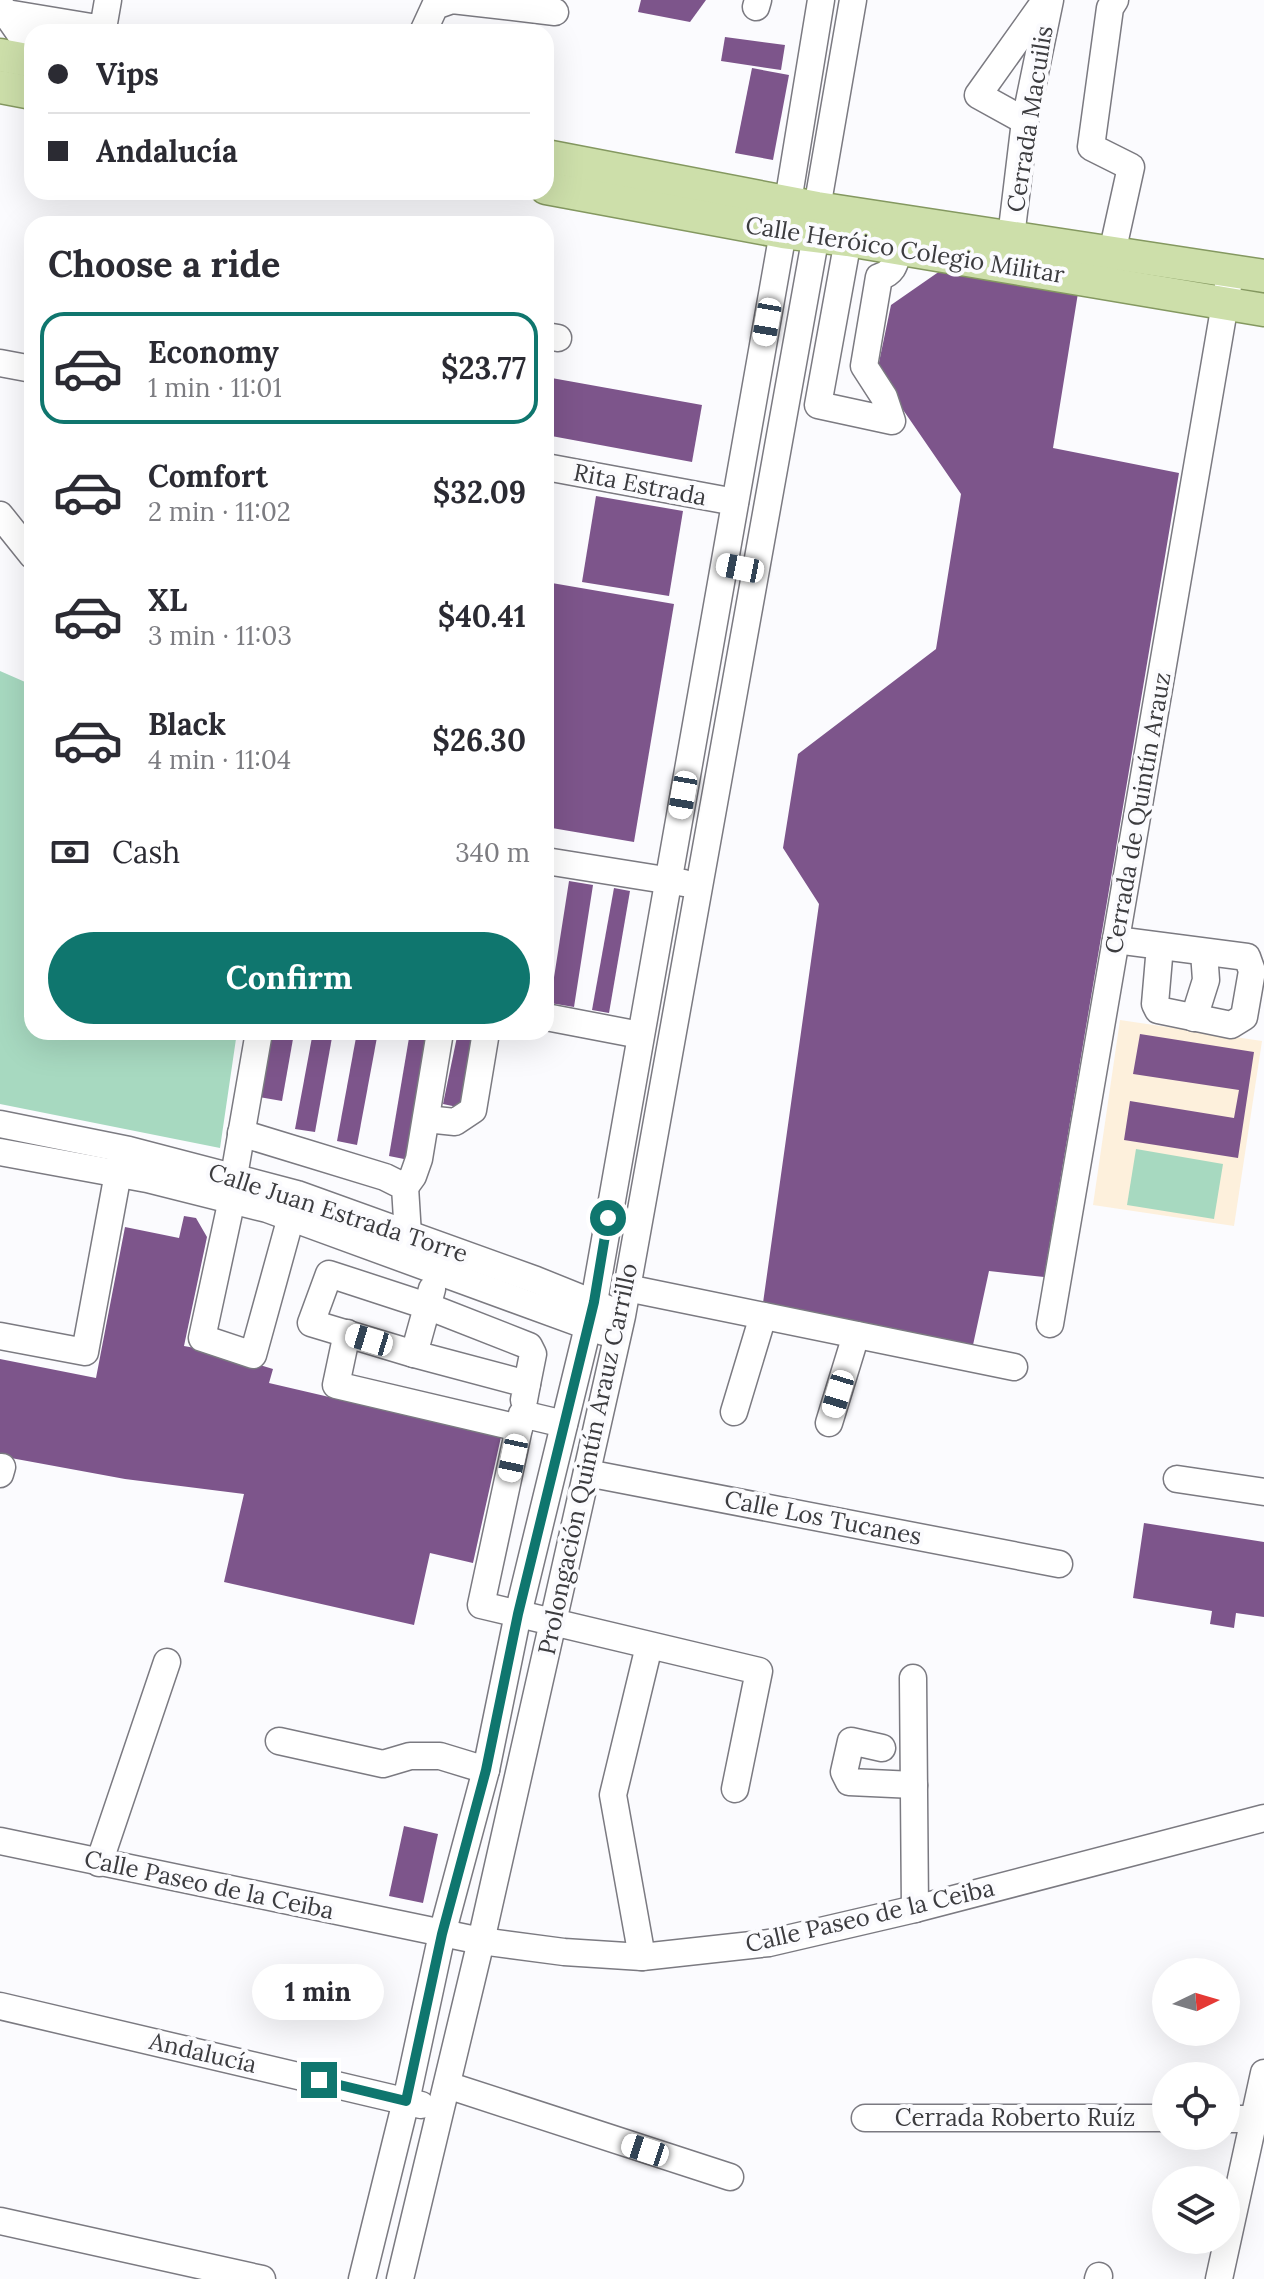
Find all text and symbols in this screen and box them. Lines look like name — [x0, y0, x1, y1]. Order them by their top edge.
street label: Cerrada Macuilis — [999, 23, 1060, 214]
text: Vips — [96, 55, 159, 93]
text: Andalucía — [96, 132, 238, 170]
street label: Calle Heróico Colegio Militar — [743, 209, 1067, 290]
text: Choose a ride — [48, 241, 280, 287]
car — [751, 296, 783, 348]
icon: car — [52, 332, 124, 404]
text: Economy — [148, 333, 279, 371]
text: $23.77 — [441, 349, 526, 387]
text: 1 min · 11:01 — [148, 371, 282, 404]
icon: car — [52, 456, 124, 528]
street label: Rita Estrada — [571, 456, 709, 513]
text: Comfort — [148, 457, 268, 495]
text: $32.09 — [433, 473, 526, 511]
text: 2 min · 11:02 — [148, 495, 291, 528]
car — [714, 552, 766, 584]
icon: car — [52, 580, 124, 652]
text: XL — [148, 581, 187, 619]
text: $40.41 — [438, 597, 526, 635]
text: 3 min · 11:03 — [148, 619, 292, 652]
street label: Cerrada de Quintín Arauz — [1097, 670, 1178, 956]
icon: car — [52, 704, 124, 776]
text: Black — [148, 705, 226, 743]
text: $26.30 — [432, 721, 526, 759]
text: 4 min · 11:04 — [148, 743, 291, 776]
car — [667, 769, 699, 821]
icon: cash — [48, 830, 92, 874]
text: Cash — [112, 833, 180, 871]
text: 340 m — [455, 836, 530, 869]
button: Confirm — [48, 932, 530, 1024]
street label: Calle Juan Estrada Torre — [205, 1156, 472, 1269]
route start — [590, 1200, 626, 1236]
street label: Prolongación Quintín Arauz Carrillo — [531, 1260, 644, 1658]
car — [343, 1322, 395, 1358]
car — [820, 1368, 856, 1420]
car — [496, 1432, 530, 1484]
street label: Calle Los Tucanes — [722, 1483, 924, 1552]
street label: Calle Paseo de la Ceiba — [81, 1843, 337, 1926]
street label: Calle Paseo de la Ceiba — [742, 1872, 997, 1959]
north arrow — [1152, 1958, 1240, 2046]
map controls — [1152, 1958, 1240, 2254]
callout: 1 min — [253, 1964, 385, 2020]
text: 1 min — [285, 1975, 351, 2008]
street label: Andalucía — [146, 2025, 260, 2080]
route end — [301, 2062, 337, 2098]
button: locate — [1152, 2062, 1240, 2150]
street label: Cerrada Roberto Ruíz — [895, 2102, 1135, 2133]
car — [618, 2131, 672, 2169]
button: layers — [1152, 2166, 1240, 2254]

